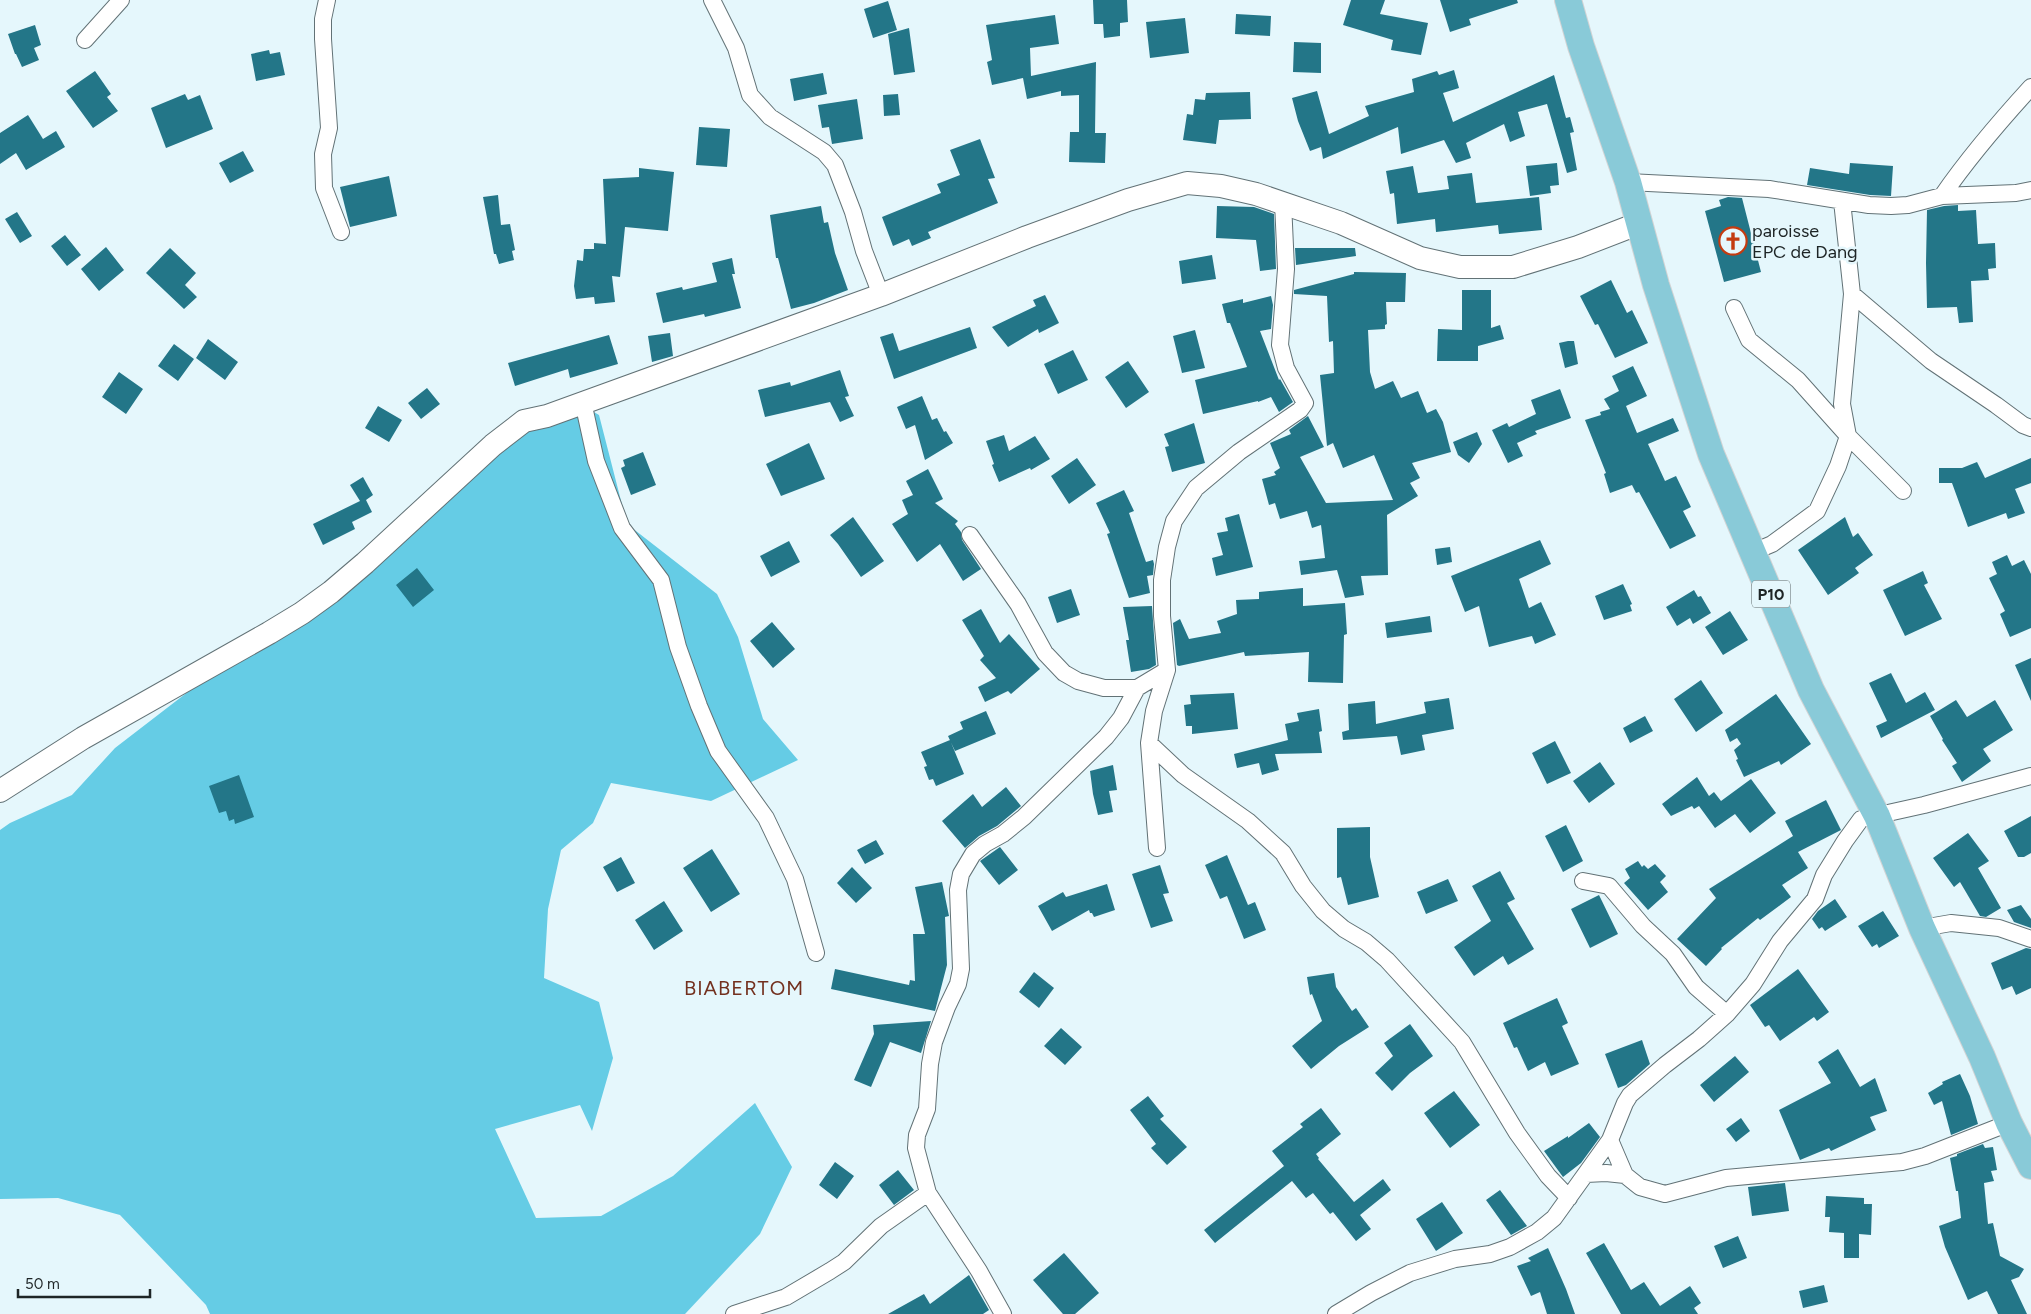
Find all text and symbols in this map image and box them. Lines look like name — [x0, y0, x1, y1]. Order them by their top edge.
place label: paroisse EPC de Dang — [1752, 220, 1858, 263]
church icon: paroisse EPC de Dang — [1718, 226, 1748, 256]
road number: P10 — [1752, 580, 1790, 608]
district label: BIABERTOM — [684, 976, 804, 1000]
scale bar — [18, 1266, 150, 1298]
text: 50 m — [25, 1275, 60, 1293]

